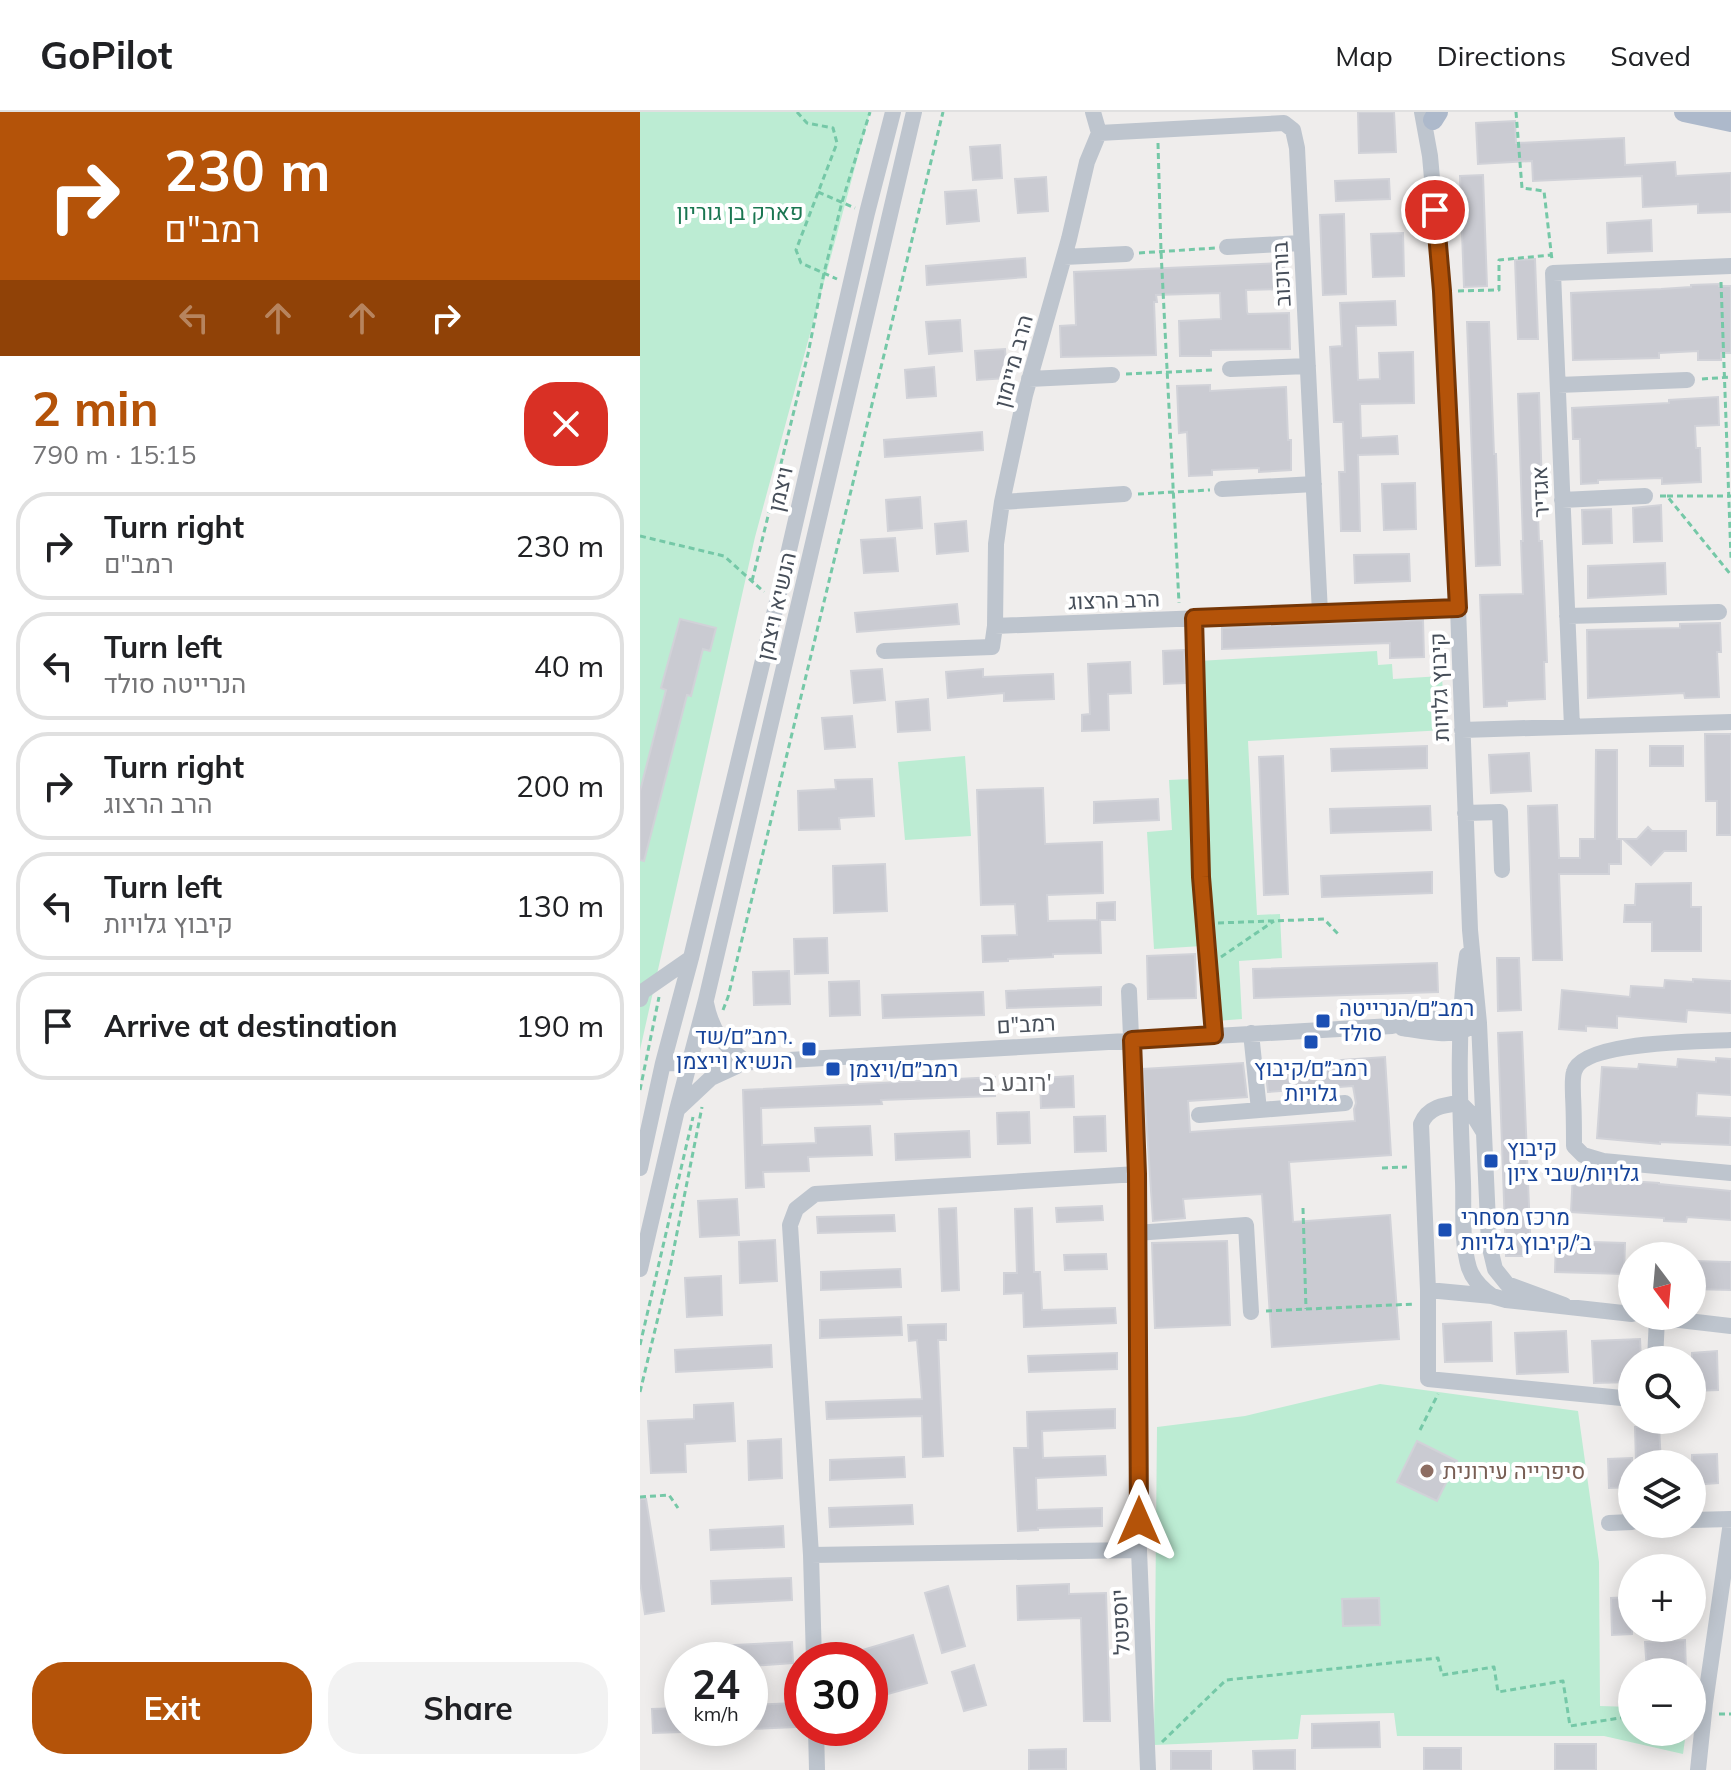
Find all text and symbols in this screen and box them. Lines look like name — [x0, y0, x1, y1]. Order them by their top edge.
text: GoPilot — [40, 31, 172, 79]
text: Map — [1335, 38, 1393, 73]
text: Directions — [1437, 38, 1566, 73]
text: Saved — [1610, 38, 1691, 73]
text: 230 m — [164, 135, 331, 205]
icon: right — [32, 144, 136, 248]
pin — [1401, 176, 1469, 244]
icon: arrive — [1413, 188, 1457, 232]
park label: פארק בן גוריון — [676, 198, 804, 226]
text: רמב"ם — [164, 206, 260, 251]
street label: בורוכוב — [1265, 240, 1297, 307]
icon: left — [172, 296, 216, 340]
icon: ahead — [256, 296, 300, 340]
icon: ahead — [340, 296, 384, 340]
icon: right — [424, 296, 468, 340]
street label: הרב מיימון — [987, 311, 1039, 411]
text: 2 min — [32, 378, 159, 438]
button: close — [524, 382, 608, 466]
text: 790 m · 15:15 — [32, 438, 196, 471]
street label: ויצמן — [761, 464, 799, 514]
street label: אגדיר — [1525, 466, 1555, 518]
text: Turn right — [104, 508, 244, 546]
icon: right — [36, 524, 80, 568]
text: 230 m — [516, 527, 604, 565]
text: רמב"ם — [104, 547, 174, 580]
street label: הנשיא ויצמן — [750, 549, 802, 663]
street label: הרב הרצוג — [1068, 584, 1160, 616]
text: Turn left — [104, 628, 222, 666]
street label: קיבוץ גלויות — [1423, 632, 1455, 742]
icon: left — [36, 644, 80, 688]
text: 40 m — [534, 647, 604, 685]
text: הנרייטה סולד — [104, 667, 246, 700]
text: Turn right — [104, 748, 244, 786]
icon: right — [36, 764, 80, 808]
text: 200 m — [516, 767, 604, 805]
text: הרב הרצוג — [104, 787, 213, 820]
text: Turn left — [104, 868, 222, 906]
icon: left — [36, 884, 80, 928]
text: 130 m — [516, 887, 604, 925]
text: קיבוץ גלויות — [104, 907, 233, 940]
place label: רמב״ם/הנרייטה סולד — [1339, 994, 1474, 1047]
icon: arrive — [36, 1004, 80, 1048]
text: Arrive at destination — [104, 1007, 398, 1045]
text: 190 m — [516, 1007, 604, 1045]
street label: רמב"ם — [996, 1008, 1056, 1040]
marker: רמב״ם/הנרייטה סולד — [1314, 1012, 1332, 1030]
place label: רמב״ם/שד. הנשיא וייצמן — [676, 1022, 793, 1075]
marker: רמב״ם/קיבוץ גלויות — [1302, 1033, 1320, 1051]
marker: רמב״ם/שד. הנשיא וייצמן — [800, 1040, 818, 1058]
place label: רמב״ם/קיבוץ גלויות — [1254, 1054, 1368, 1107]
place label: רמב״ם/ויצמן — [849, 1055, 958, 1083]
marker: רמב״ם/ויצמן — [824, 1060, 842, 1078]
district label: רובע ב' — [982, 1067, 1052, 1097]
place label: קיבוץ גלויות/שבי ציון — [1507, 1134, 1639, 1187]
marker: קיבוץ גלויות/שבי ציון — [1482, 1152, 1500, 1170]
place label: מרכז מסחרי ב׳/קיבוץ גלויות — [1461, 1203, 1592, 1256]
marker: מרכז מסחרי ב׳/קיבוץ גלויות — [1436, 1221, 1454, 1239]
north arrow — [1618, 1242, 1706, 1330]
map controls — [1618, 1242, 1706, 1746]
button: search — [1618, 1346, 1706, 1434]
button: layers — [1618, 1450, 1706, 1538]
place label: סיפרייה עירונית — [1443, 1457, 1585, 1485]
marker: סיפרייה עירונית — [1418, 1462, 1436, 1480]
position arrow — [1097, 1479, 1181, 1563]
button: + — [1618, 1554, 1706, 1642]
street label: יוספטל — [1104, 1588, 1136, 1656]
speed limit sign: 30 — [784, 1642, 888, 1746]
button: − — [1618, 1658, 1706, 1746]
text: 24 — [692, 1659, 740, 1709]
button: Exit — [32, 1662, 312, 1754]
button: Share — [328, 1662, 608, 1754]
text: km/h — [693, 1701, 739, 1726]

